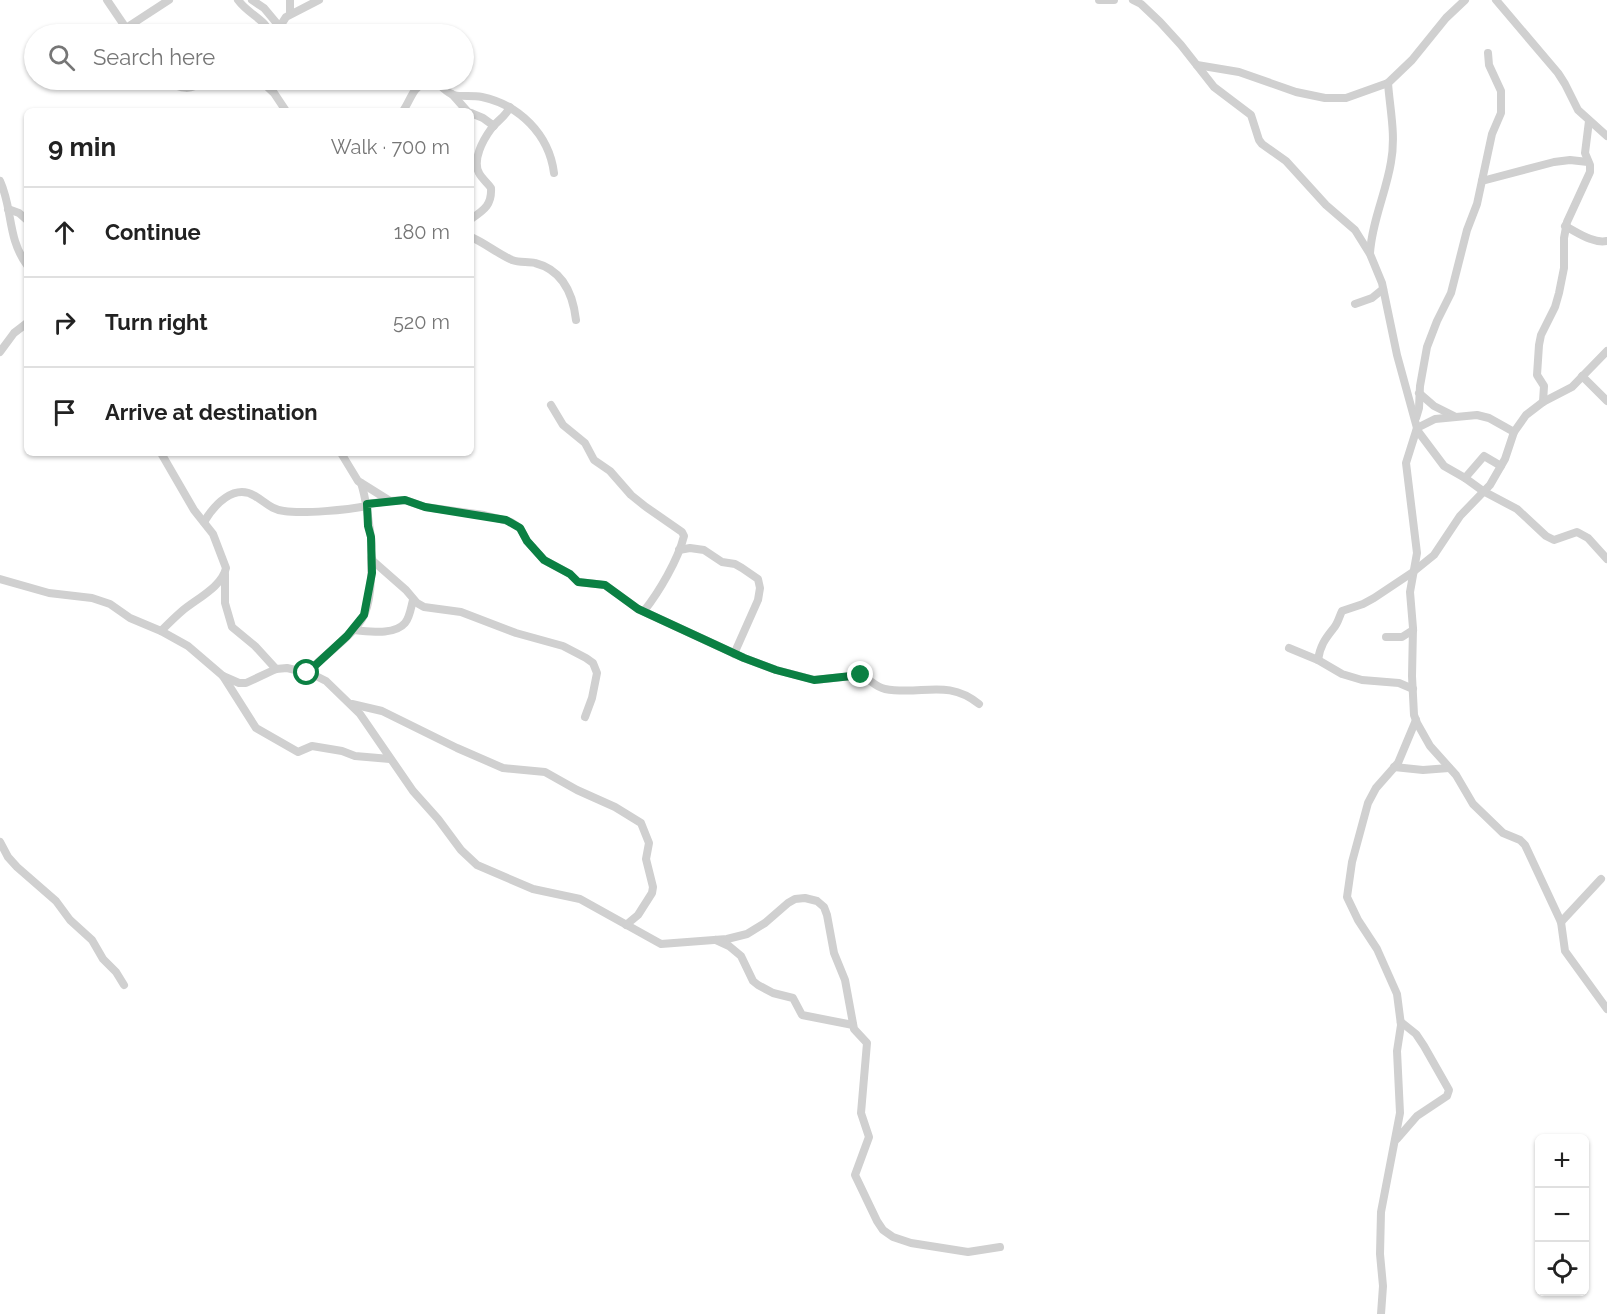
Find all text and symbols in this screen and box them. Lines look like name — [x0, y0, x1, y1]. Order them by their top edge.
search box — [24, 24, 474, 90]
icon: search — [45, 41, 78, 74]
text: Search here — [93, 44, 215, 70]
text: 9 min — [48, 132, 116, 162]
text: Walk · 700 m — [331, 135, 450, 159]
icon: ahead — [48, 216, 81, 249]
text: Continue — [105, 219, 201, 245]
text: 180 m — [394, 220, 450, 244]
icon: right — [48, 306, 81, 339]
text: Turn right — [105, 309, 208, 335]
text: 520 m — [393, 310, 450, 334]
icon: arrive — [48, 396, 81, 429]
text: Arrive at destination — [105, 399, 318, 425]
route start — [293, 659, 319, 685]
route end — [847, 661, 873, 687]
map controls — [1535, 1134, 1589, 1296]
button: + — [1535, 1134, 1589, 1188]
button: − — [1535, 1188, 1589, 1242]
button: locate — [1535, 1242, 1589, 1296]

